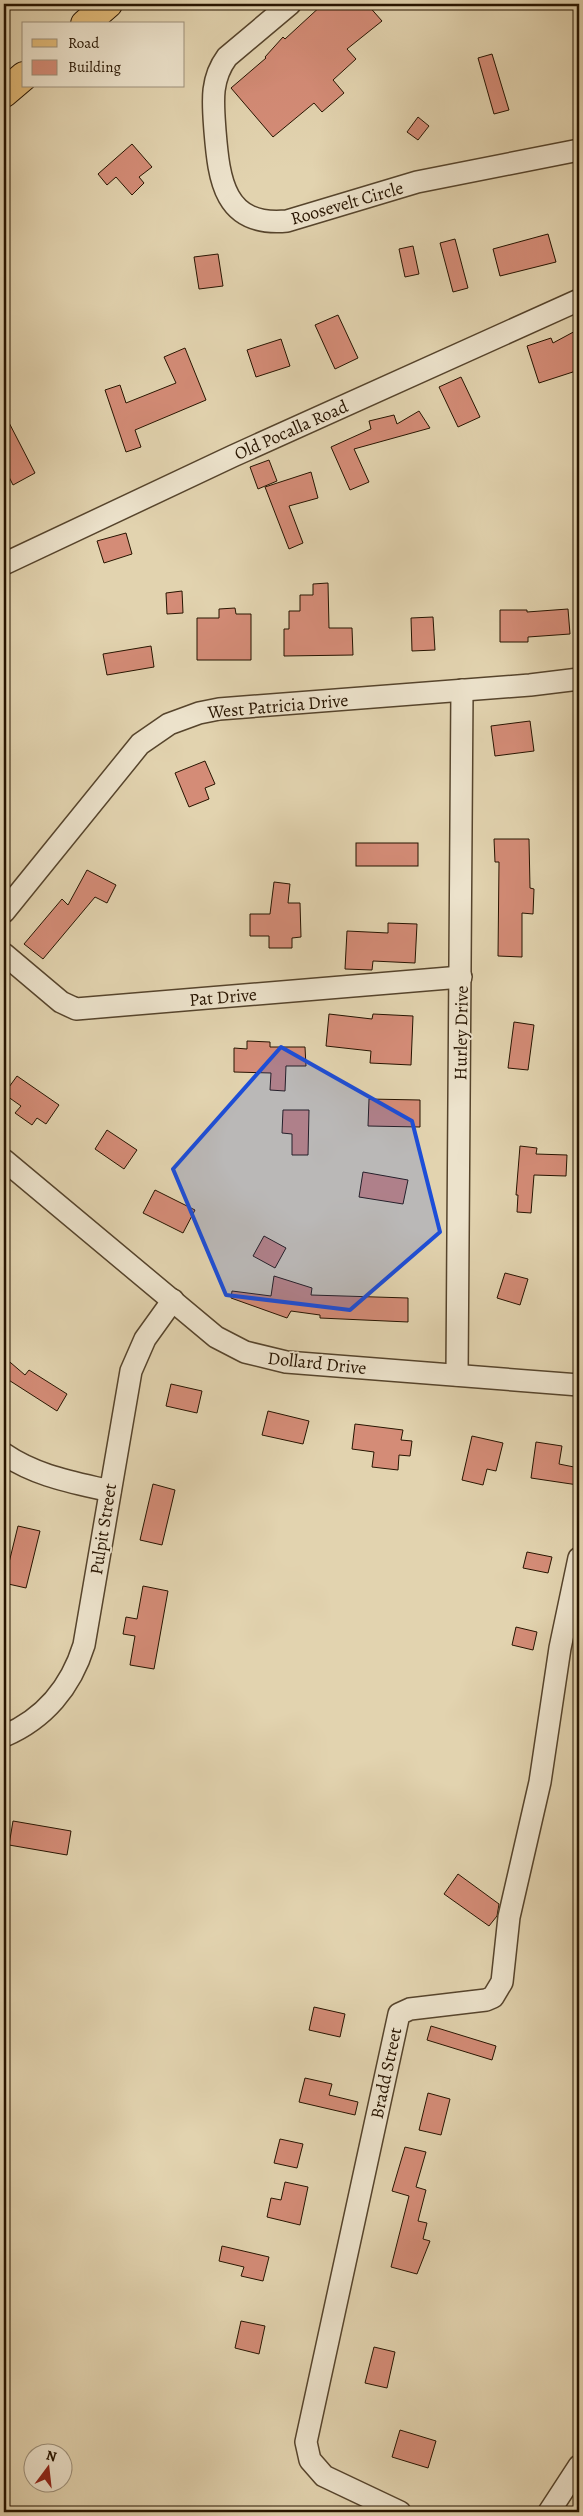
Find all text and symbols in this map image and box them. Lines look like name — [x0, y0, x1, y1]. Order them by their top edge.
legend — [22, 22, 185, 88]
text: Road — [68, 33, 100, 53]
text: Building — [68, 57, 121, 77]
street label: Roosevelt Circle — [288, 175, 406, 231]
street label: Old Pocalla Road — [230, 394, 352, 466]
street label: West Patricia Drive — [206, 688, 349, 724]
street label: Pat Drive — [188, 982, 258, 1012]
street label: Hurley Drive — [448, 985, 474, 1081]
street label: Dollard Drive — [266, 1346, 368, 1380]
street label: Pulpit Street — [84, 1481, 122, 1577]
street label: Bradd Street — [365, 2025, 407, 2121]
north arrow — [22, 2444, 72, 2494]
text: N — [44, 2445, 59, 2466]

